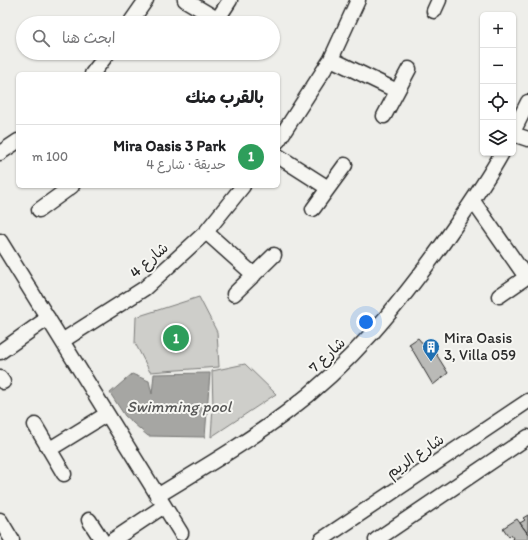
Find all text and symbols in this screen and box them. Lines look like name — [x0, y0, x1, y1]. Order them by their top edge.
map controls — [480, 12, 516, 156]
button: + — [480, 12, 516, 48]
search box — [16, 16, 280, 60]
icon: search — [30, 27, 52, 49]
text: ابحث هنا — [62, 29, 116, 47]
button: − — [480, 48, 516, 84]
button: locate — [480, 84, 516, 120]
text: بالقرب منك — [186, 87, 264, 107]
button: layers — [480, 120, 516, 156]
text: Mira Oasis 3 Park — [113, 137, 226, 155]
text: 100 m — [32, 149, 68, 164]
text: 1 — [248, 149, 254, 164]
text: حديقة · شارع 4 — [146, 157, 226, 172]
street label: شارع 4 — [126, 238, 172, 282]
your location — [356, 312, 376, 332]
pin: 1 — [163, 323, 189, 353]
place label: Mira Oasis 3, Villa 059 — [444, 329, 516, 364]
street label: شارع 7 — [305, 334, 350, 377]
building icon: Mira Oasis 3, Villa 059 — [421, 337, 441, 362]
water label: Swimming pool — [127, 397, 233, 416]
street label: شارع الريم — [383, 430, 449, 484]

